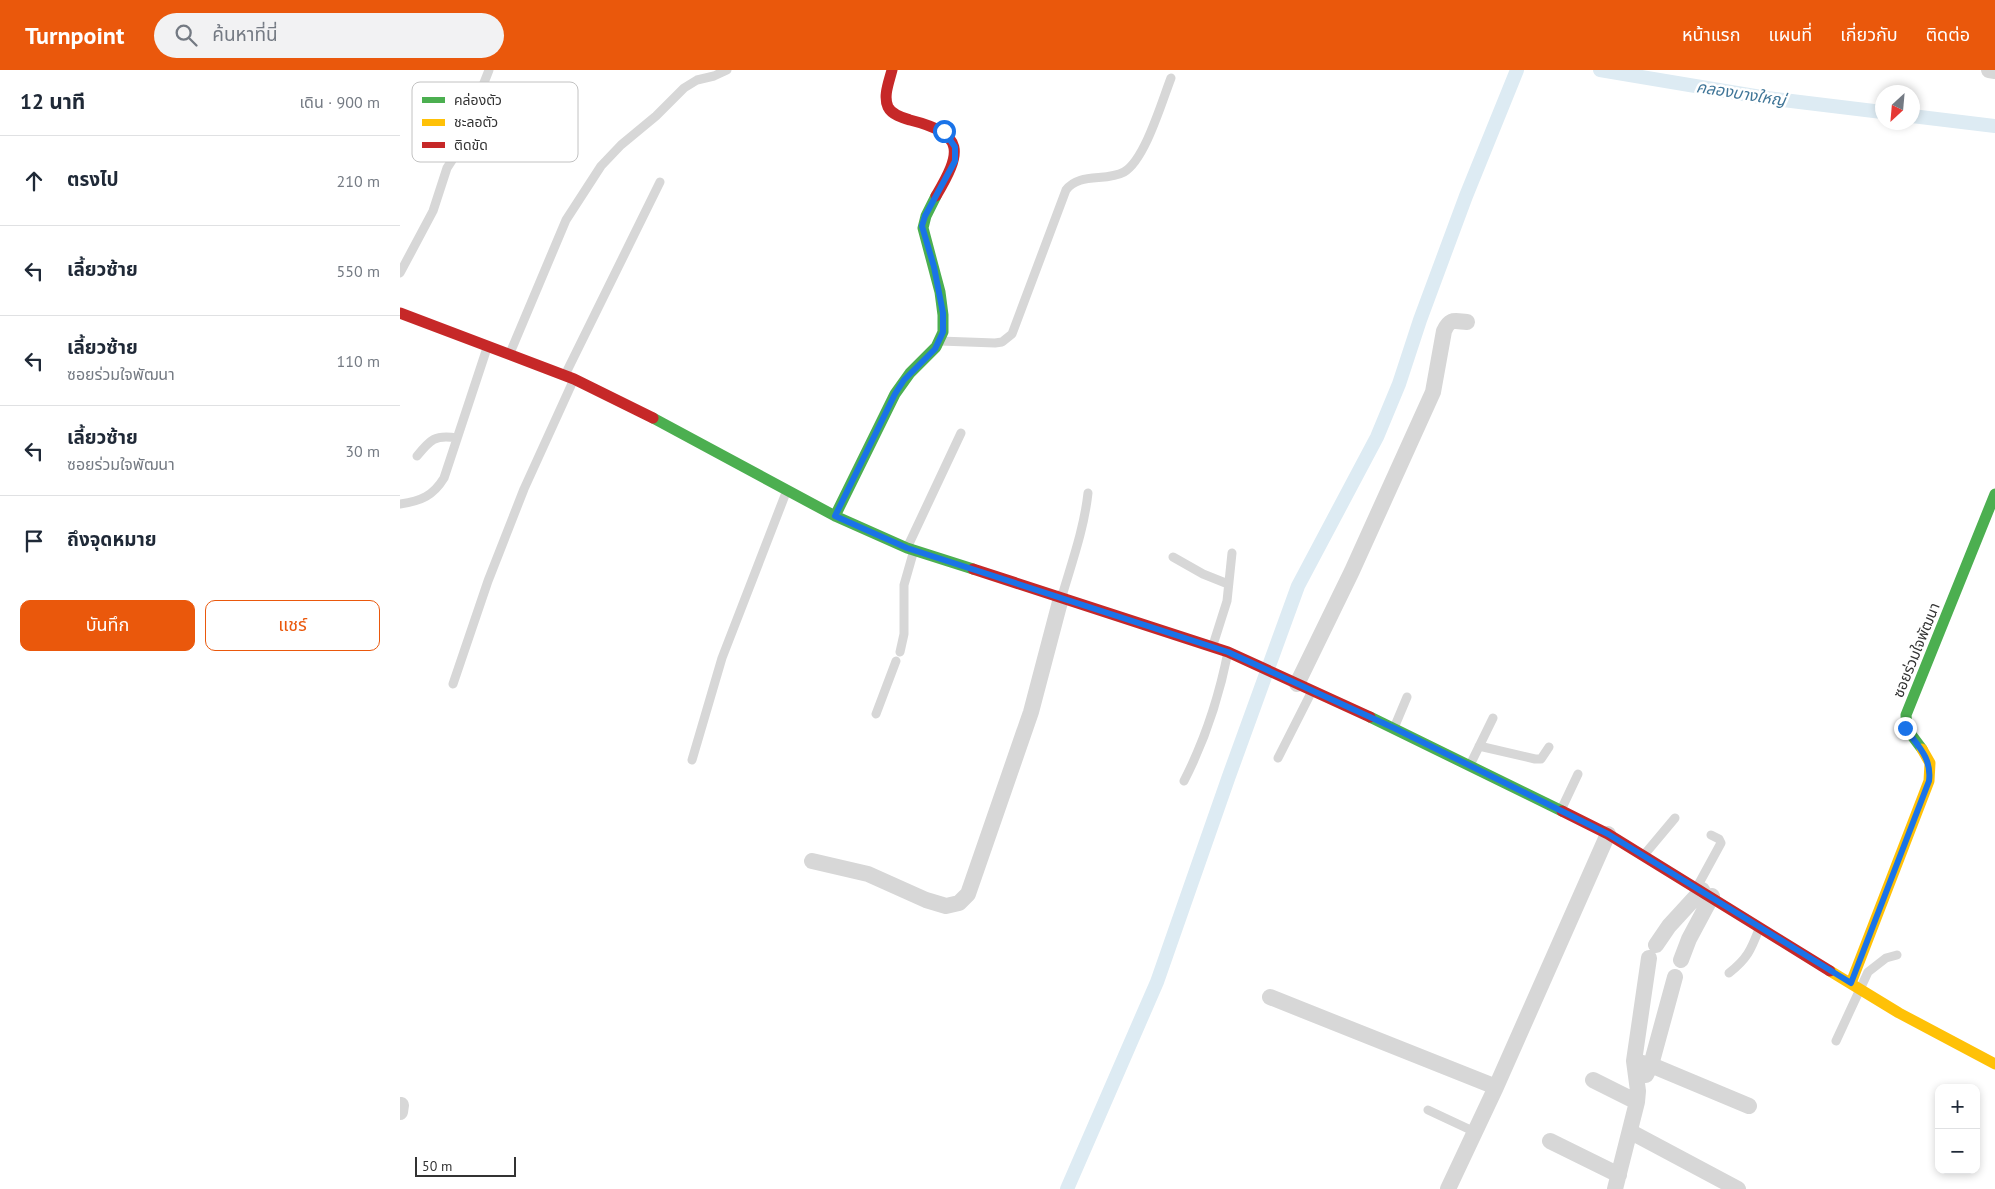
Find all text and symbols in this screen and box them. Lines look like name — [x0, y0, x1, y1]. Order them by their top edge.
search box — [154, 13, 504, 58]
text: Turnpoint — [25, 20, 124, 51]
icon: search — [172, 21, 200, 49]
text: ค้นหาที่นี่ — [212, 22, 278, 46]
text: หน้าแรก — [1682, 23, 1740, 46]
text: แผนที่ — [1768, 23, 1812, 46]
text: เกี่ยวกับ — [1840, 23, 1898, 46]
text: ติดต่อ — [1926, 23, 1970, 46]
water label: คลองบางใหญ่ — [1695, 76, 1789, 110]
legend — [412, 82, 578, 162]
north arrow — [1875, 85, 1920, 130]
text: 12 นาที — [20, 88, 85, 115]
text: คล่องตัว — [454, 91, 502, 109]
text: เดิน · 900 m — [300, 92, 380, 112]
text: ชะลอตัว — [454, 113, 498, 131]
route start — [933, 120, 956, 143]
text: ติดขัด — [454, 136, 488, 154]
icon: ahead — [20, 167, 48, 195]
text: ตรงไป — [67, 167, 119, 191]
text: 210 m — [337, 171, 380, 191]
icon: left — [20, 257, 48, 285]
text: เลี้ยวซ้าย — [67, 257, 138, 281]
text: 550 m — [337, 261, 380, 281]
text: เลี้ยวซ้าย — [67, 335, 138, 359]
icon: left — [20, 347, 48, 375]
text: 110 m — [337, 351, 380, 371]
text: ซอยร่วมใจพัฒนา — [67, 364, 175, 384]
text: เลี้ยวซ้าย — [67, 425, 138, 449]
icon: left — [20, 437, 48, 465]
text: 30 m — [345, 441, 380, 461]
text: ซอยร่วมใจพัฒนา — [67, 454, 175, 474]
icon: arrive — [20, 527, 48, 555]
text: ถึงจุดหมาย — [67, 527, 157, 551]
button: บันทึก — [20, 600, 195, 651]
button: แชร์ — [205, 600, 380, 651]
street label: ซอยร่วมใจพัฒนา — [1888, 600, 1944, 700]
route end — [1894, 717, 1917, 740]
map controls — [1935, 1084, 1980, 1174]
button: + — [1935, 1084, 1980, 1129]
button: − — [1935, 1129, 1980, 1174]
scale bar — [415, 1154, 516, 1177]
text: 50 m — [422, 1157, 452, 1175]

